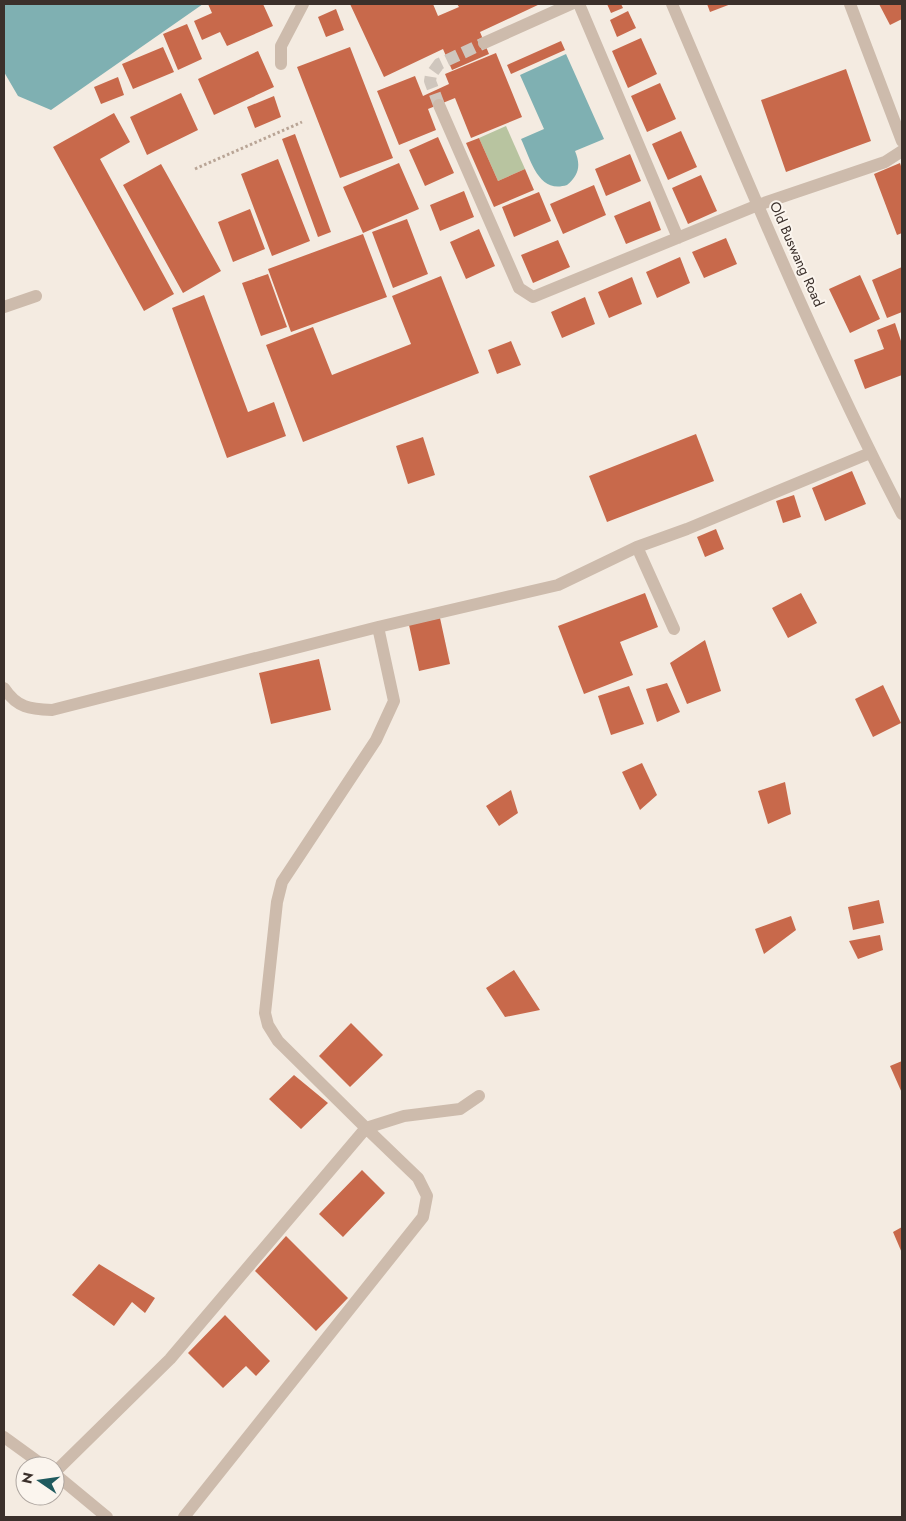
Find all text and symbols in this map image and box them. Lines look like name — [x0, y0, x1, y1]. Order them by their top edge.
street label: Old Buswang Road — [765, 198, 829, 310]
north arrow — [15, 1456, 65, 1506]
text: N — [16, 1470, 38, 1486]

